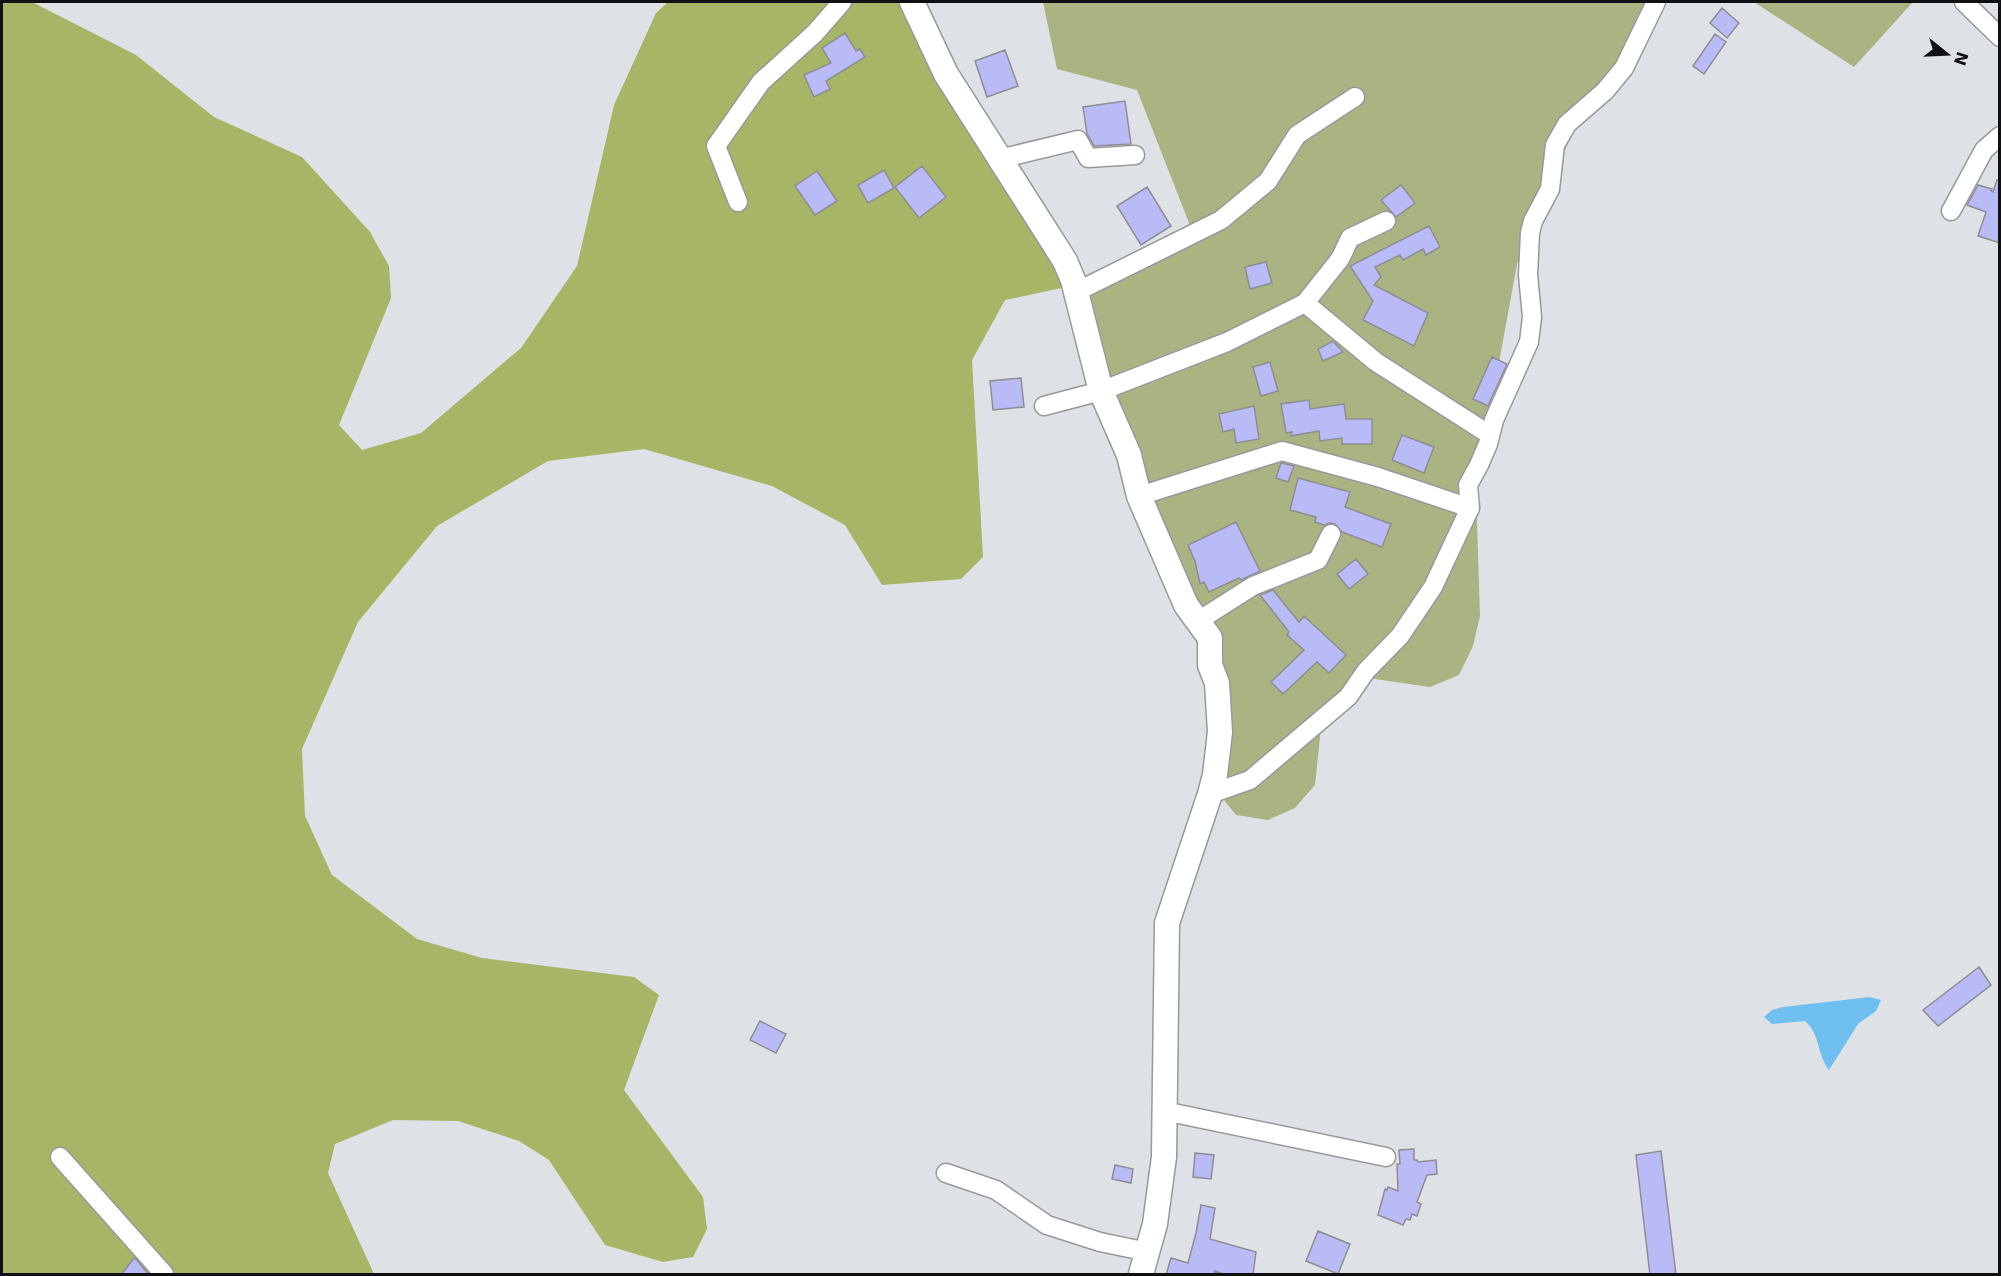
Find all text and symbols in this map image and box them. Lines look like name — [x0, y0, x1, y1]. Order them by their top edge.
north arrow — [1917, 24, 1977, 84]
text: N — [1950, 49, 1972, 68]

